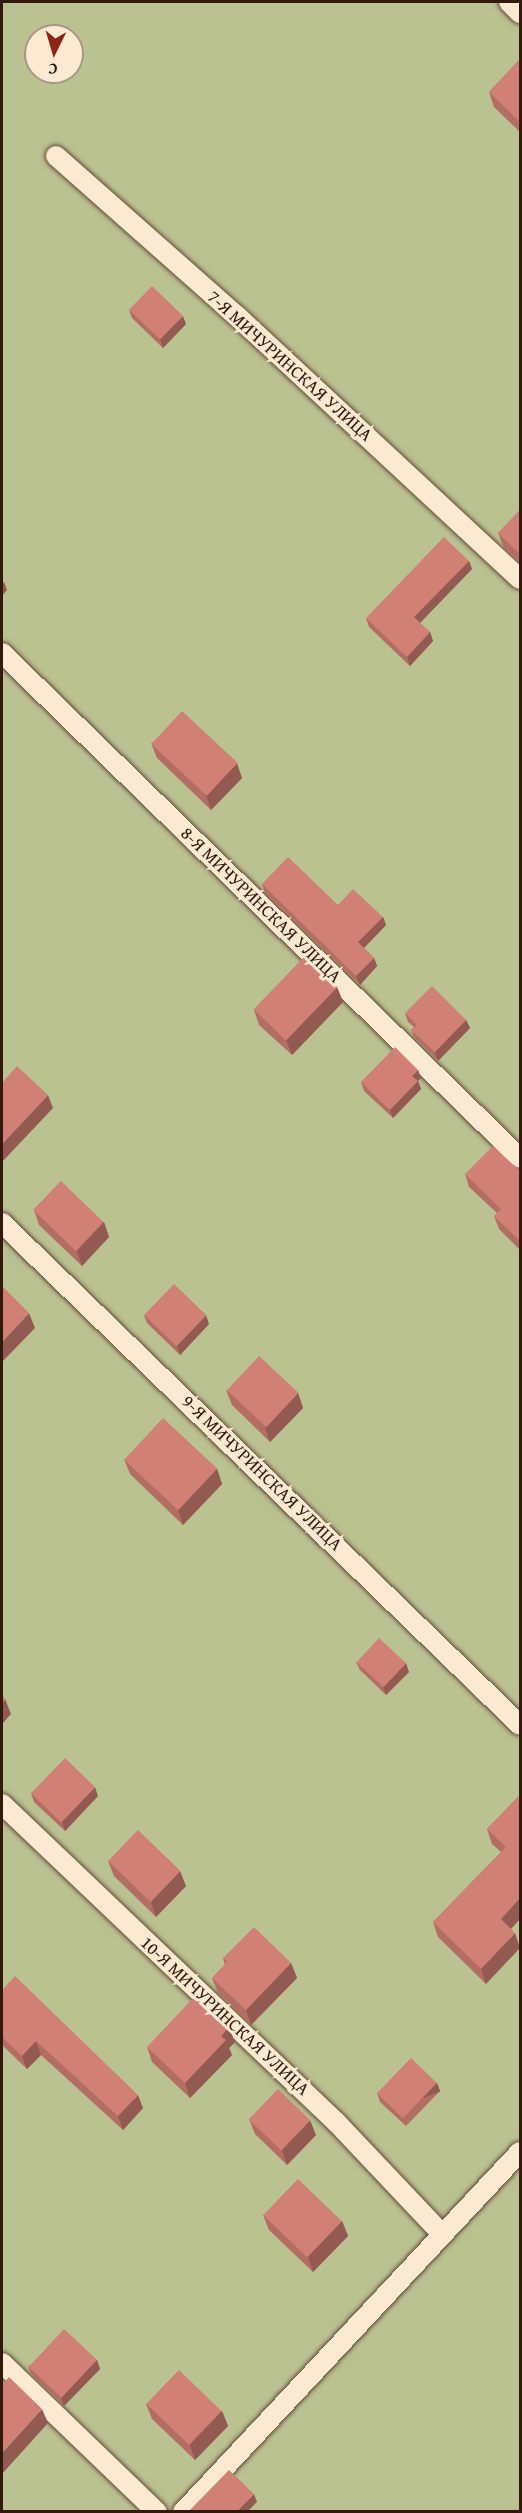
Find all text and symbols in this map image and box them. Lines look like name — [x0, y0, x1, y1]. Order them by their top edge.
north arrow — [24, 24, 84, 84]
text: С — [47, 58, 58, 82]
street label: 7-Я МИЧУРИНСКАЯ УЛИЦА — [203, 286, 377, 446]
street label: 8-Я МИЧУРИНСКАЯ УЛИЦА — [176, 823, 346, 987]
street label: 9-Я МИЧУРИНСКАЯ УЛИЦА — [177, 1391, 347, 1555]
street label: 10-Я МИЧУРИНСКАЯ УЛИЦА — [136, 1932, 314, 2100]

